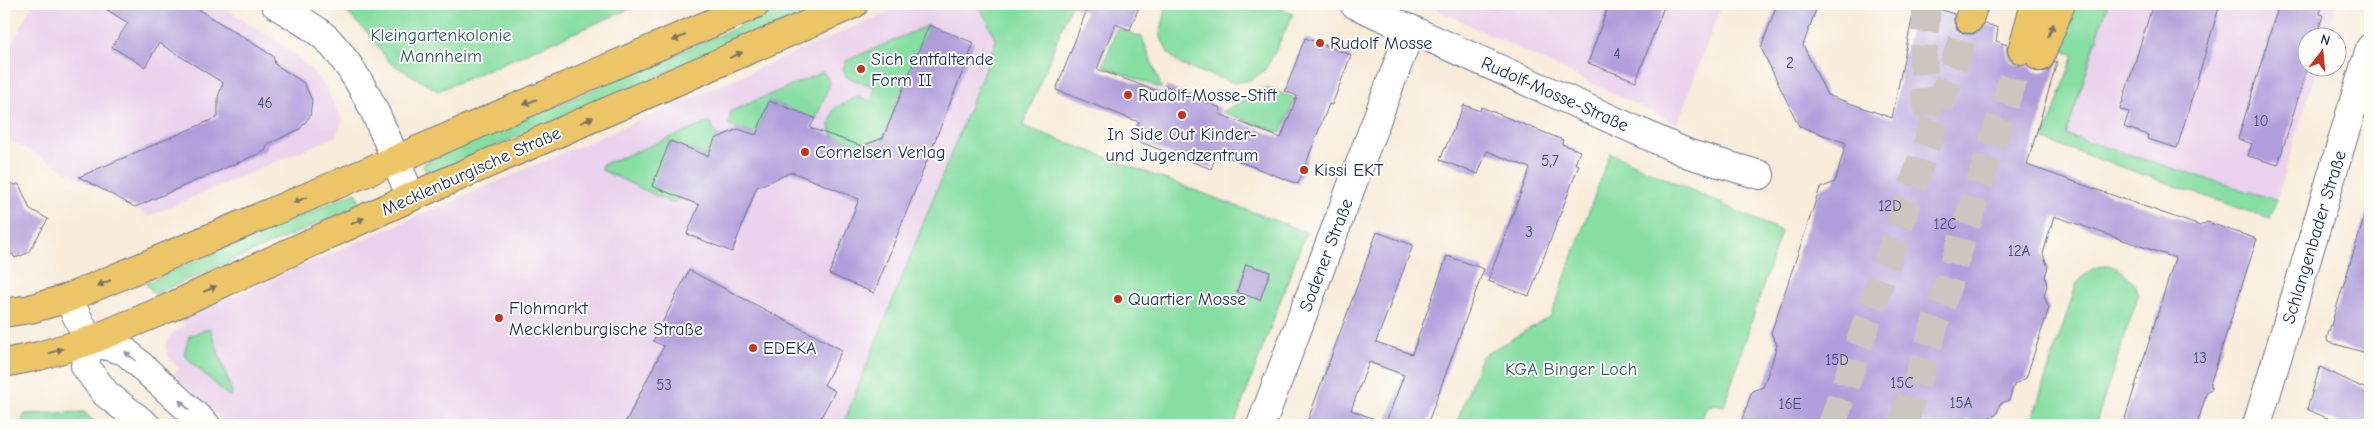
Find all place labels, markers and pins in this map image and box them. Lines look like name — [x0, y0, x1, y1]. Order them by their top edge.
place label: Rudolf Mosse — [1330, 33, 1432, 54]
marker: Rudolf Mosse — [1314, 37, 1326, 49]
place label: Sich entfaltende Form II — [871, 49, 994, 91]
marker: Sich entfaltende Form II — [855, 63, 867, 75]
place label: Rudolf-Mosse-Stift — [1138, 85, 1278, 106]
marker: Rudolf-Mosse-Stift — [1122, 89, 1134, 101]
marker: In Side Out Kinder- und Jugendzentrum — [1176, 109, 1188, 121]
place label: In Side Out Kinder- und Jugendzentrum — [1106, 124, 1258, 166]
place label: Cornelsen Verlag — [815, 142, 946, 163]
marker: Cornelsen Verlag — [799, 146, 811, 158]
place label: Kissi EKT — [1314, 160, 1384, 181]
marker: Kissi EKT — [1298, 164, 1310, 176]
place label: Quartier Mosse — [1128, 289, 1246, 310]
marker: Quartier Mosse — [1112, 293, 1124, 305]
place label: Flohmarkt Mecklenburgische Straße — [509, 298, 703, 340]
marker: Flohmarkt Mecklenburgische Straße — [493, 312, 505, 324]
place label: EDEKA — [763, 338, 817, 359]
marker: EDEKA — [747, 342, 759, 354]

